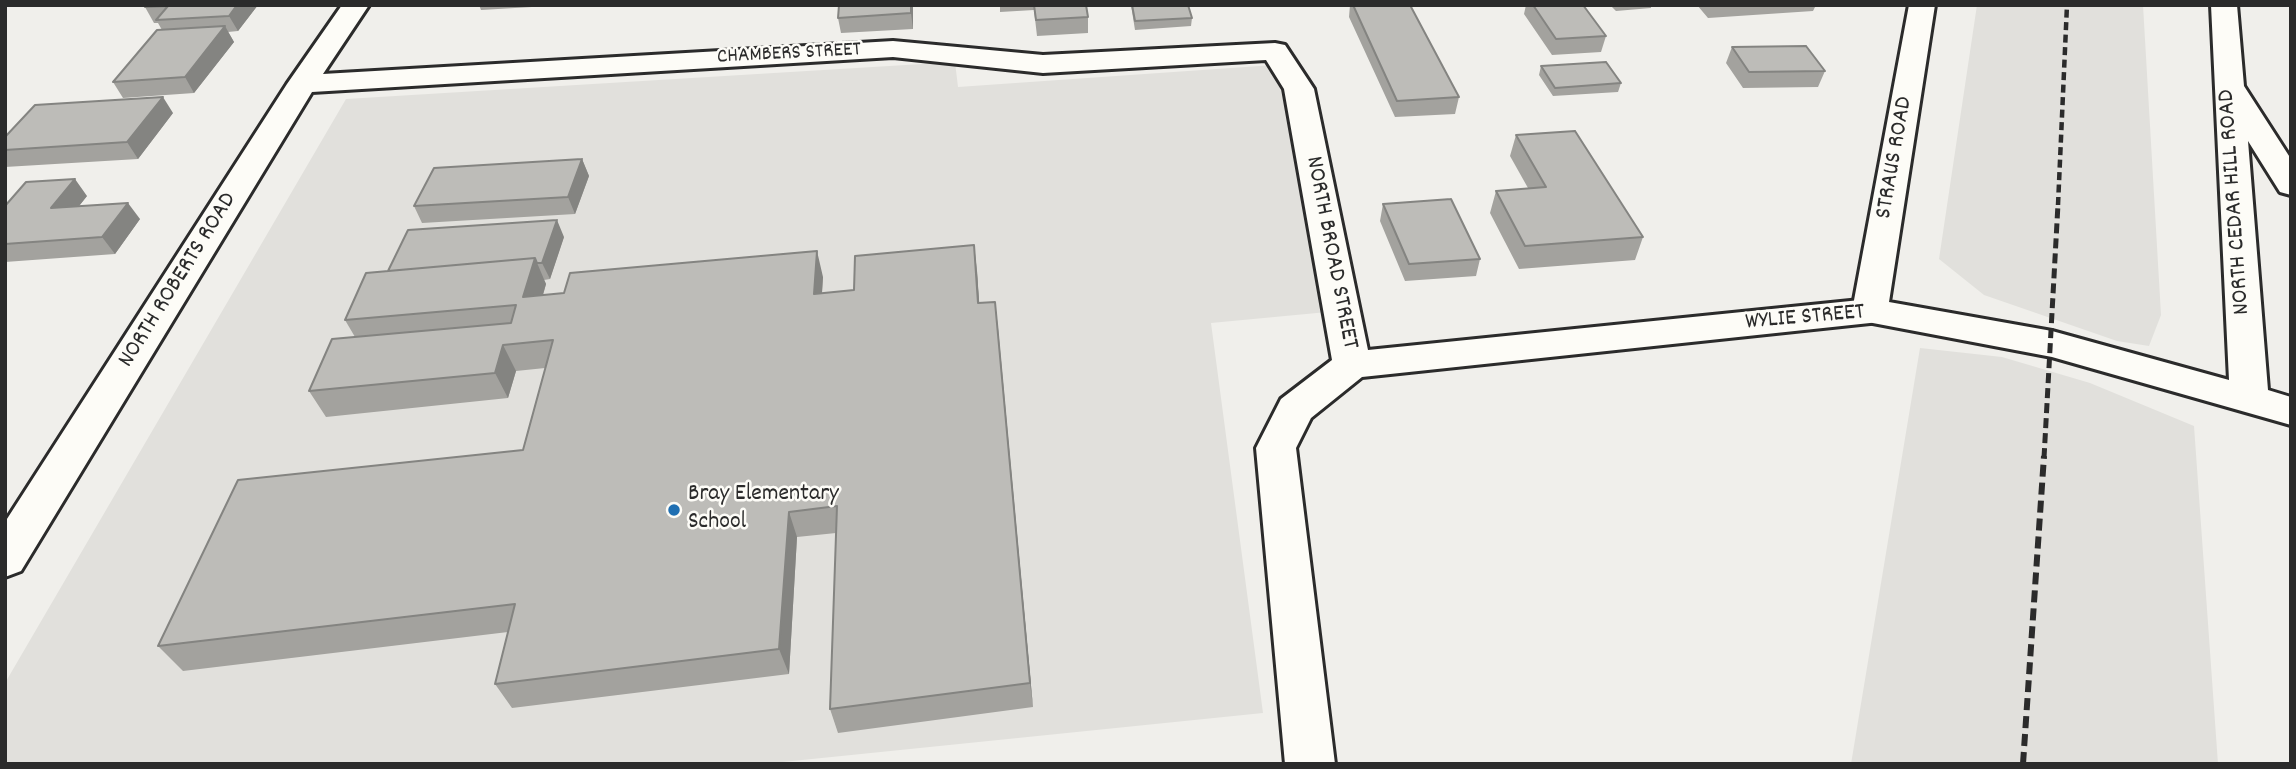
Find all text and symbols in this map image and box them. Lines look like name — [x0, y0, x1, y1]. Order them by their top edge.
street label: CHAMBERS STREET — [716, 39, 862, 71]
street label: NORTH CEDAR HILL ROAD — [2214, 88, 2258, 316]
street label: STRAUS ROAD — [1871, 95, 1921, 221]
street label: NORTH BROAD STREET — [1297, 154, 1363, 352]
street label: NORTH ROBERTS ROAD — [114, 188, 244, 374]
street label: WYLIE STREET — [1744, 299, 1866, 339]
place label: Bray Elementary School — [688, 482, 839, 538]
marker: Bray Elementary School — [666, 502, 682, 518]

